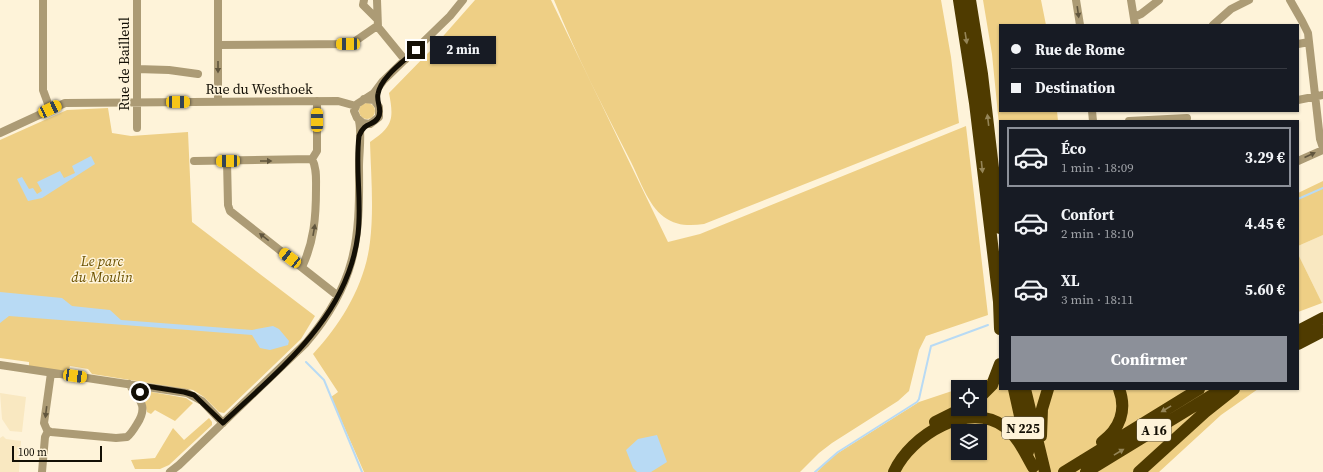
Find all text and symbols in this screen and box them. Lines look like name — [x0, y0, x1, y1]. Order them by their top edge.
one-way arrow — [1075, 6, 1081, 19]
street label: Rue de Bailleul — [114, 17, 134, 111]
one-way arrow — [963, 32, 969, 45]
callout: 2 min — [430, 36, 496, 64]
car — [336, 38, 360, 50]
text: Rue de Rome — [1035, 39, 1125, 60]
route end — [407, 41, 425, 59]
text: 2 min — [446, 41, 480, 58]
one-way arrow — [215, 61, 221, 74]
text: Destination — [1035, 77, 1115, 98]
street label: Rue du Westhoek — [205, 79, 313, 99]
car — [166, 96, 190, 108]
car — [37, 98, 63, 120]
car — [311, 108, 323, 132]
one-way arrow — [984, 114, 991, 126]
text: Éco — [1061, 138, 1086, 159]
icon: car — [1013, 139, 1049, 175]
text: 3.29 € — [1245, 147, 1285, 168]
one-way arrow — [1305, 152, 1316, 158]
car — [216, 155, 240, 167]
one-way arrow — [260, 158, 273, 164]
text: 1 min · 18:09 — [1061, 159, 1134, 176]
one-way arrow — [979, 161, 985, 173]
text: Confort — [1061, 204, 1114, 225]
icon: car — [1013, 205, 1049, 241]
text: 4.45 € — [1245, 213, 1285, 234]
one-way arrow — [311, 224, 317, 237]
text: 2 min · 18:10 — [1061, 225, 1134, 242]
one-way arrow — [258, 233, 269, 241]
car — [277, 246, 303, 270]
park label: Le parc du Moulin — [71, 251, 133, 287]
text: XL — [1061, 270, 1080, 291]
icon: car — [1013, 271, 1049, 307]
text: 5.60 € — [1245, 279, 1285, 300]
text: 3 min · 18:11 — [1061, 291, 1134, 308]
button: Confirmer — [1011, 336, 1287, 382]
car — [62, 368, 88, 384]
map controls — [951, 380, 987, 460]
button: locate — [951, 380, 987, 416]
route start — [131, 383, 149, 401]
one-way arrow — [43, 405, 49, 418]
one-way arrow — [1160, 406, 1172, 413]
road number: N 225 — [1002, 417, 1044, 439]
road number: A 16 — [1137, 419, 1171, 441]
button: layers — [951, 424, 987, 460]
scale bar — [12, 444, 102, 463]
text: 100 m — [18, 445, 47, 460]
one-way arrow — [1113, 448, 1125, 455]

